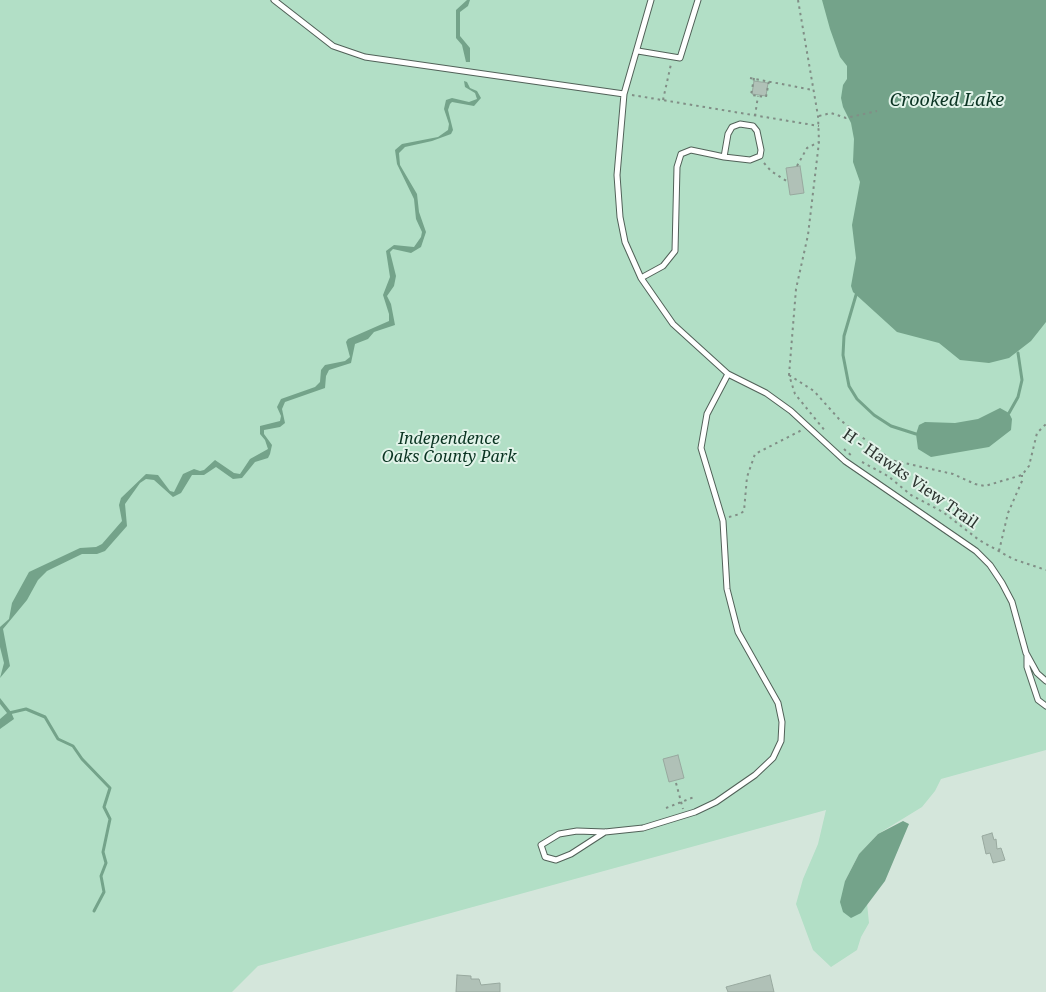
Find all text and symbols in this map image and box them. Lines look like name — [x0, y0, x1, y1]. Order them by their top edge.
water label: Crooked Lake — [890, 90, 1004, 112]
street label: H - Hawks View Trail — [839, 425, 981, 533]
park label: Independence Oaks County Park — [382, 429, 516, 467]

